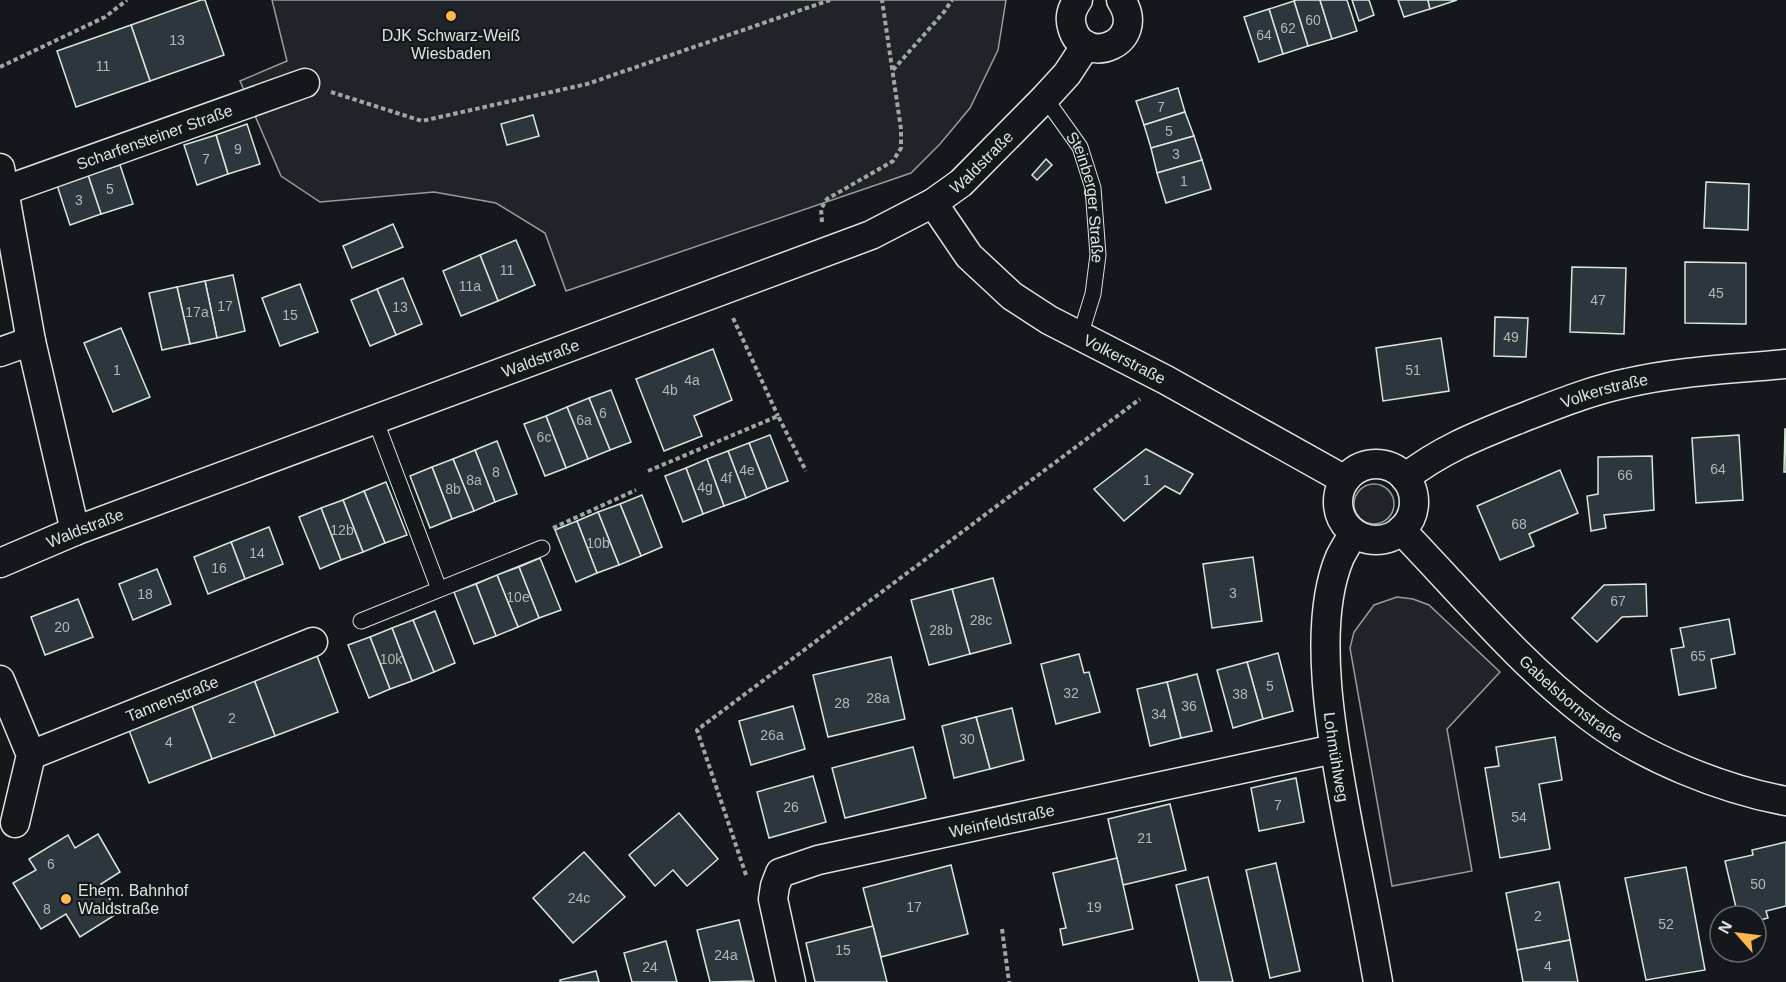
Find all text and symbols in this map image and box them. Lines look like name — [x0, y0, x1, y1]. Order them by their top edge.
marker: DJK Schwarz-Weiß Wiesbaden — [444, 9, 458, 23]
house number: 60 — [1305, 12, 1321, 28]
house number: 62 — [1280, 20, 1296, 36]
place label: DJK Schwarz-Weiß Wiesbaden — [382, 27, 520, 62]
house number: 64 — [1256, 27, 1272, 43]
house number: 13 — [169, 32, 185, 48]
house number: 11 — [96, 58, 110, 74]
house number: 7 — [1157, 99, 1165, 115]
street label: Scharfensteiner Straße — [74, 101, 235, 173]
house number: 5 — [1165, 123, 1173, 139]
street label: Waldstraße — [947, 127, 1016, 197]
street label: Steinberger Straße — [1063, 128, 1107, 264]
house number: 9 — [234, 141, 242, 157]
house number: 3 — [1172, 146, 1180, 162]
house number: 7 — [202, 151, 210, 167]
house number: 1 — [1180, 173, 1188, 189]
house number: 5 — [106, 181, 114, 197]
house number: 3 — [75, 192, 83, 208]
house number: 11 — [500, 262, 514, 278]
house number: 11a — [459, 278, 481, 294]
house number: 45 — [1708, 285, 1724, 301]
house number: 47 — [1590, 292, 1606, 308]
house number: 17 — [217, 298, 233, 314]
house number: 13 — [392, 299, 408, 315]
house number: 17a — [185, 304, 209, 320]
house number: 15 — [282, 307, 298, 323]
house number: 49 — [1503, 329, 1519, 345]
street label: Volkerstraße — [1081, 331, 1169, 387]
street label: Waldstraße — [499, 336, 581, 380]
house number: 1 — [113, 362, 121, 378]
house number: 51 — [1405, 362, 1421, 378]
street label: Volkerstraße — [1558, 370, 1649, 411]
house number: 4a — [684, 372, 700, 388]
house number: 4b — [662, 382, 678, 398]
house number: 6 — [599, 405, 607, 421]
house number: 6a — [576, 412, 592, 428]
house number: 6c — [537, 429, 551, 445]
house number: 64 — [1710, 461, 1726, 477]
house number: 4e — [739, 462, 755, 478]
house number: 8 — [492, 464, 500, 480]
house number: 66 — [1617, 467, 1633, 483]
house number: 4f — [720, 470, 732, 486]
house number: 8a — [466, 472, 482, 488]
house number: 1 — [1143, 472, 1151, 488]
house number: 4g — [697, 479, 713, 495]
house number: 8b — [445, 481, 461, 497]
street label: Waldstraße — [44, 505, 126, 551]
house number: 68 — [1511, 516, 1527, 532]
house number: 12b — [330, 522, 354, 538]
house number: 10b — [586, 535, 610, 551]
house number: 14 — [249, 545, 265, 561]
house number: 16 — [211, 560, 227, 576]
house number: 3 — [1229, 585, 1237, 601]
house number: 18 — [137, 586, 153, 602]
house number: 10e — [506, 589, 530, 605]
house number: 67 — [1610, 593, 1626, 609]
house number: 28c — [970, 612, 992, 628]
house number: 20 — [54, 619, 70, 635]
house number: 28b — [929, 622, 953, 638]
house number: 65 — [1690, 648, 1706, 664]
house number: 10k — [380, 651, 403, 667]
street label: Gabelsbornstraße — [1516, 652, 1626, 746]
street label: Tannenstraße — [123, 672, 221, 725]
house number: 5 — [1266, 678, 1274, 694]
house number: 32 — [1063, 685, 1079, 701]
house number: 38 — [1232, 686, 1248, 702]
house number: 28a — [866, 690, 890, 706]
house number: 28 — [834, 695, 850, 711]
house number: 36 — [1181, 698, 1197, 714]
house number: 34 — [1151, 706, 1167, 722]
house number: 2 — [228, 710, 236, 726]
street label: Lohmühlweg — [1321, 711, 1352, 803]
house number: 26a — [760, 727, 784, 743]
house number: 30 — [959, 731, 975, 747]
house number: 4 — [165, 734, 173, 750]
house number: 7 — [1274, 797, 1282, 813]
house number: 26 — [783, 799, 799, 815]
street label: Weinfeldstraße — [947, 801, 1056, 840]
house number: 54 — [1511, 809, 1527, 825]
house number: 21 — [1137, 830, 1153, 846]
house number: 6 — [47, 856, 55, 872]
house number: 50 — [1750, 876, 1766, 892]
place label: Ehem. Bahnhof Waldstraße — [78, 882, 189, 917]
house number: 24c — [568, 890, 590, 906]
marker: Ehem. Bahnhof Waldstraße — [59, 892, 73, 906]
house number: 17 — [906, 899, 922, 915]
house number: 19 — [1086, 899, 1102, 915]
house number: 8 — [43, 901, 51, 917]
north arrow — [1708, 904, 1768, 964]
house number: 2 — [1534, 908, 1542, 924]
house number: 52 — [1658, 916, 1674, 932]
text: N — [1715, 918, 1735, 936]
house number: 15 — [835, 942, 851, 958]
house number: 24a — [714, 947, 738, 963]
house number: 4 — [1544, 958, 1552, 974]
house number: 24 — [642, 959, 658, 975]

